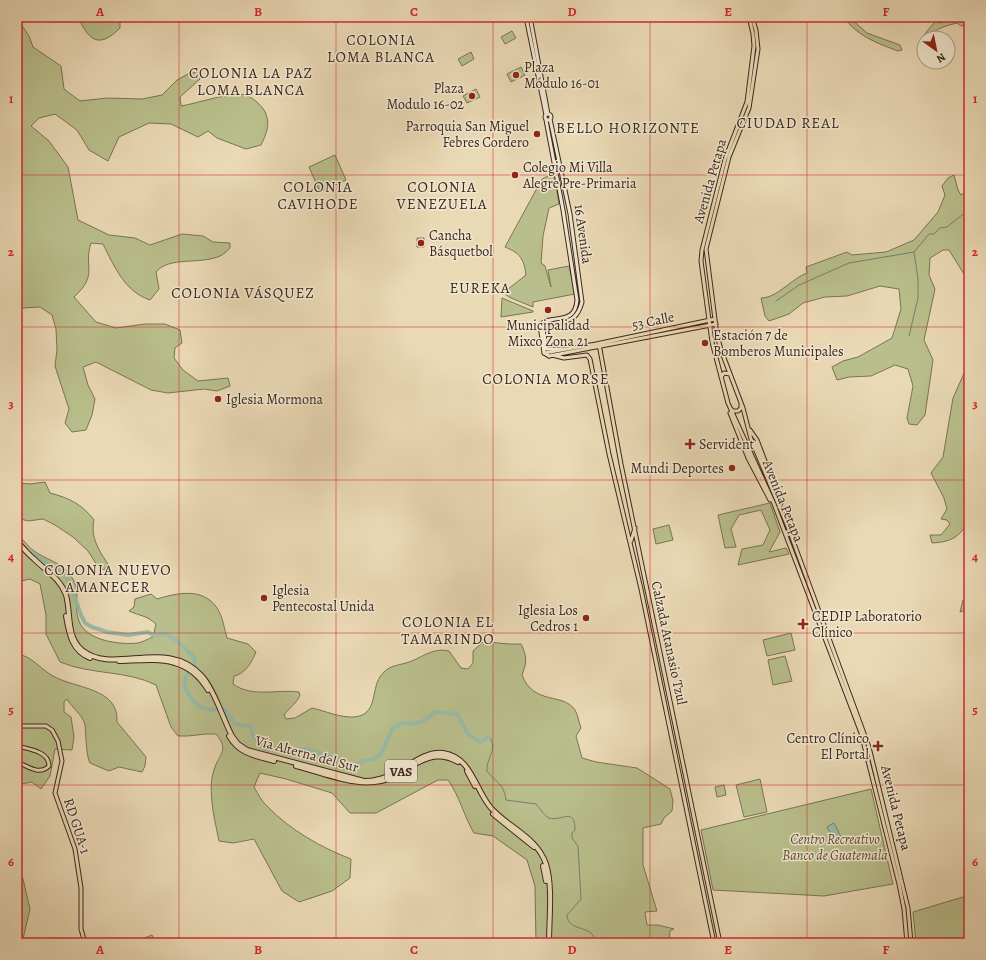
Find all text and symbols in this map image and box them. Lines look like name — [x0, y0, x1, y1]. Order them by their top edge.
text: A — [95, 3, 105, 20]
text: B — [254, 3, 262, 20]
text: C — [410, 3, 418, 20]
text: D — [567, 3, 577, 20]
text: E — [724, 3, 732, 20]
text: F — [883, 3, 890, 20]
district label: COLONIA LOMA BLANCA — [327, 30, 435, 67]
north arrow — [916, 30, 956, 70]
text: N — [934, 49, 949, 66]
place label: Plaza Módulo 16-01 — [524, 58, 600, 93]
district label: COLONIA LA PAZ LOMA BLANCA — [189, 63, 313, 100]
marker: Plaza Módulo 16-01 — [511, 70, 521, 80]
place label: Plaza Modulo 16-02 — [387, 79, 464, 114]
text: 1 — [9, 90, 14, 107]
text: 1 — [973, 90, 978, 107]
marker: Plaza Modulo 16-02 — [467, 91, 477, 101]
district label: CIUDAD REAL — [736, 113, 840, 133]
place label: Parroquia San Miguel Febres Cordero — [405, 117, 530, 152]
district label: BELLO HORIZONTE — [556, 118, 700, 138]
marker: Parroquia San Miguel Febres Cordero — [532, 129, 542, 139]
street label: Avenida Petapa — [689, 136, 731, 226]
place label: Colegio Mi Villa Alegre Pre-Primaria — [522, 158, 637, 193]
marker: Colegio Mi Villa Alegre Pre-Primaria — [510, 170, 520, 180]
district label: COLONIA CAVIHODE — [277, 177, 359, 214]
district label: COLONIA VENEZUELA — [395, 177, 488, 214]
street label: 16 Avenida — [569, 203, 597, 265]
place label: Cancha Básquetbol — [429, 226, 493, 261]
marker: Cancha Básquetbol — [416, 238, 426, 248]
text: 2 — [8, 243, 15, 260]
text: 2 — [972, 243, 979, 260]
district label: EUREKA — [449, 278, 511, 298]
district label: COLONIA VÁSQUEZ — [171, 283, 315, 303]
marker: Municipalidad Mixco Zona 21 — [543, 305, 553, 315]
street label: 53 Calle — [630, 307, 676, 335]
place label: Municipalidad Mixco Zona 21 — [506, 316, 590, 351]
place label: Estación 7 de Bomberos Municipales — [713, 326, 844, 361]
marker: Estación 7 de Bomberos Municipales — [700, 338, 710, 348]
district label: COLONIA MORSE — [482, 369, 610, 389]
place label: Iglesia Mormona — [226, 390, 324, 409]
marker: Iglesia Mormona — [213, 394, 223, 404]
text: 3 — [8, 395, 14, 412]
text: 3 — [972, 395, 978, 412]
place label: Servident — [699, 435, 755, 454]
marker: Servident — [684, 438, 696, 450]
street label: Avenida Petapa — [758, 456, 808, 545]
place label: Mundi Deportes — [631, 459, 724, 478]
marker: Mundi Deportes — [727, 463, 737, 473]
text: 4 — [8, 548, 14, 565]
text: 4 — [972, 548, 978, 565]
district label: COLONIA NUEVO AMANECER — [44, 560, 172, 597]
street label: Calzada Atanasio Tzul — [647, 579, 692, 707]
place label: Iglesia Pentecostal Unida — [272, 581, 375, 616]
marker: Iglesia Pentecostal Unida — [259, 593, 269, 603]
place label: Iglesia Los Cedros 1 — [518, 601, 578, 636]
place label: CEDIP Laboratorio Clínico — [812, 607, 922, 642]
district label: COLONIA EL TAMARINDO — [401, 612, 495, 649]
marker: Iglesia Los Cedros 1 — [581, 613, 591, 623]
marker: CEDIP Laboratorio Clínico — [797, 618, 809, 630]
text: 5 — [8, 701, 14, 718]
text: 5 — [972, 701, 978, 718]
place label: Centro Clínico El Portal — [787, 729, 870, 764]
street label: Vía Alterna del Sur — [252, 731, 361, 777]
marker: Centro Clínico El Portal — [872, 740, 884, 752]
road number: VAS — [385, 760, 417, 782]
street label: Avenida Petapa — [876, 763, 916, 853]
street label: RD GUA-1 — [59, 796, 95, 856]
park label: Centro Recreativo Banco de Guatemala — [782, 830, 888, 865]
text: 6 — [8, 853, 14, 870]
text: 6 — [972, 853, 978, 870]
text: A — [95, 941, 105, 958]
text: B — [254, 941, 262, 958]
text: C — [410, 941, 418, 958]
text: D — [567, 941, 577, 958]
text: E — [724, 941, 732, 958]
text: F — [883, 941, 890, 958]

